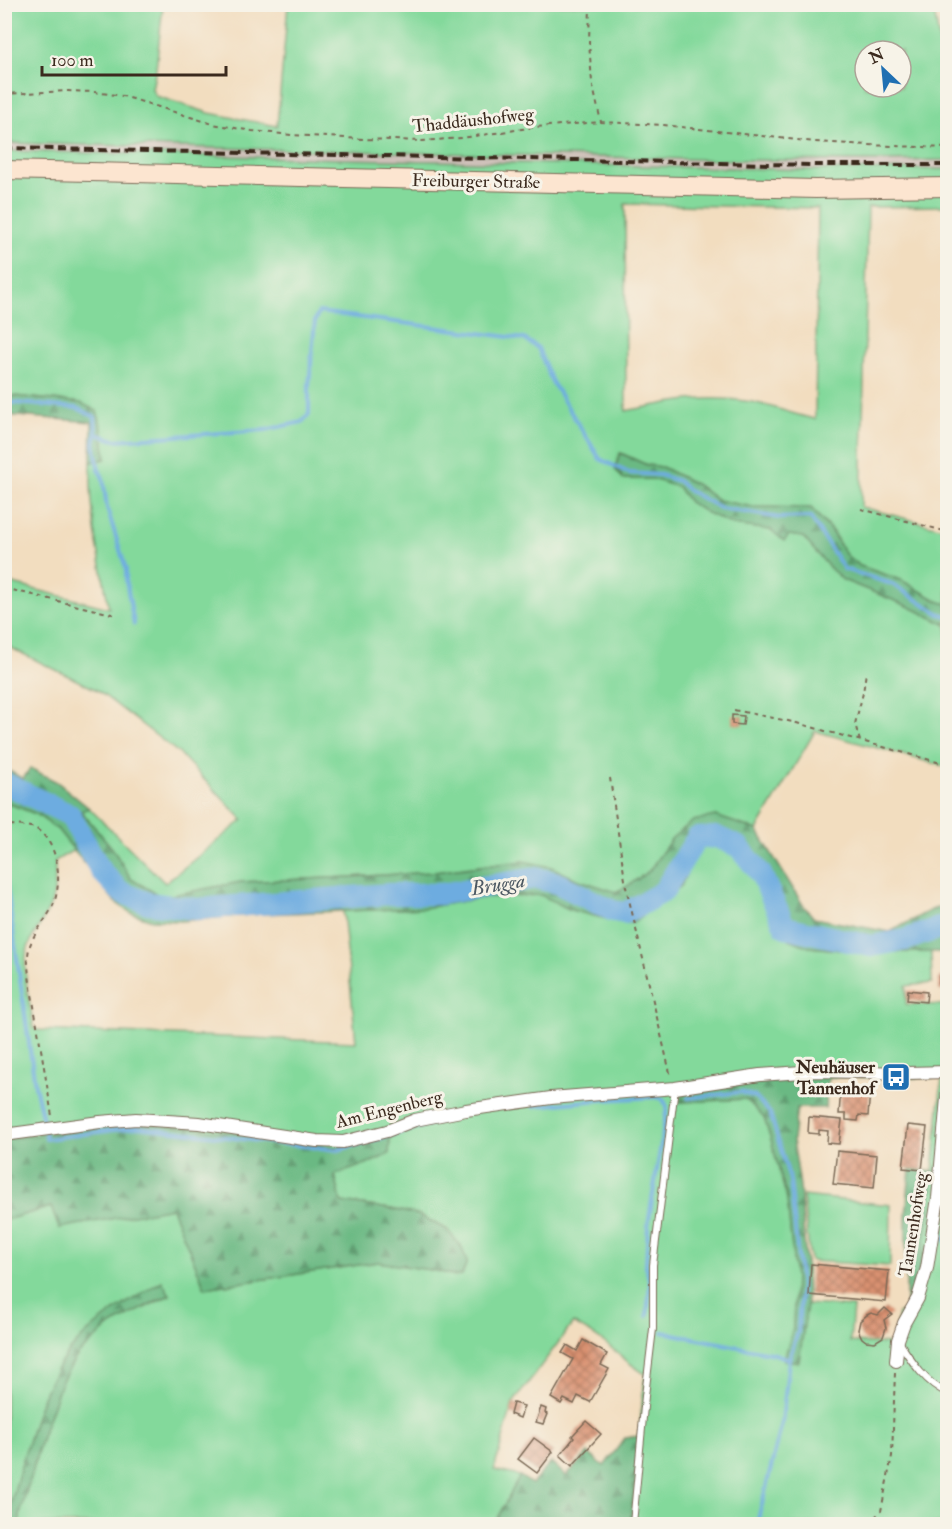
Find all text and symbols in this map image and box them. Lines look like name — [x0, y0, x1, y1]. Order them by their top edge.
scale bar — [42, 39, 226, 77]
north arrow — [853, 39, 913, 99]
text: N — [865, 44, 888, 69]
text: 100 m — [51, 49, 94, 72]
street label: Thaddäushofweg — [411, 103, 536, 138]
street label: Freiburger Straße — [412, 169, 541, 194]
water label: Brugga — [468, 868, 527, 901]
place label: Neuhäuser Tannenhof — [795, 1056, 878, 1100]
bus stop icon: Neuhäuser Tannenhof — [880, 1061, 912, 1093]
street label: Am Engenberg — [333, 1085, 446, 1134]
street label: Tannenhofweg — [894, 1169, 933, 1278]

